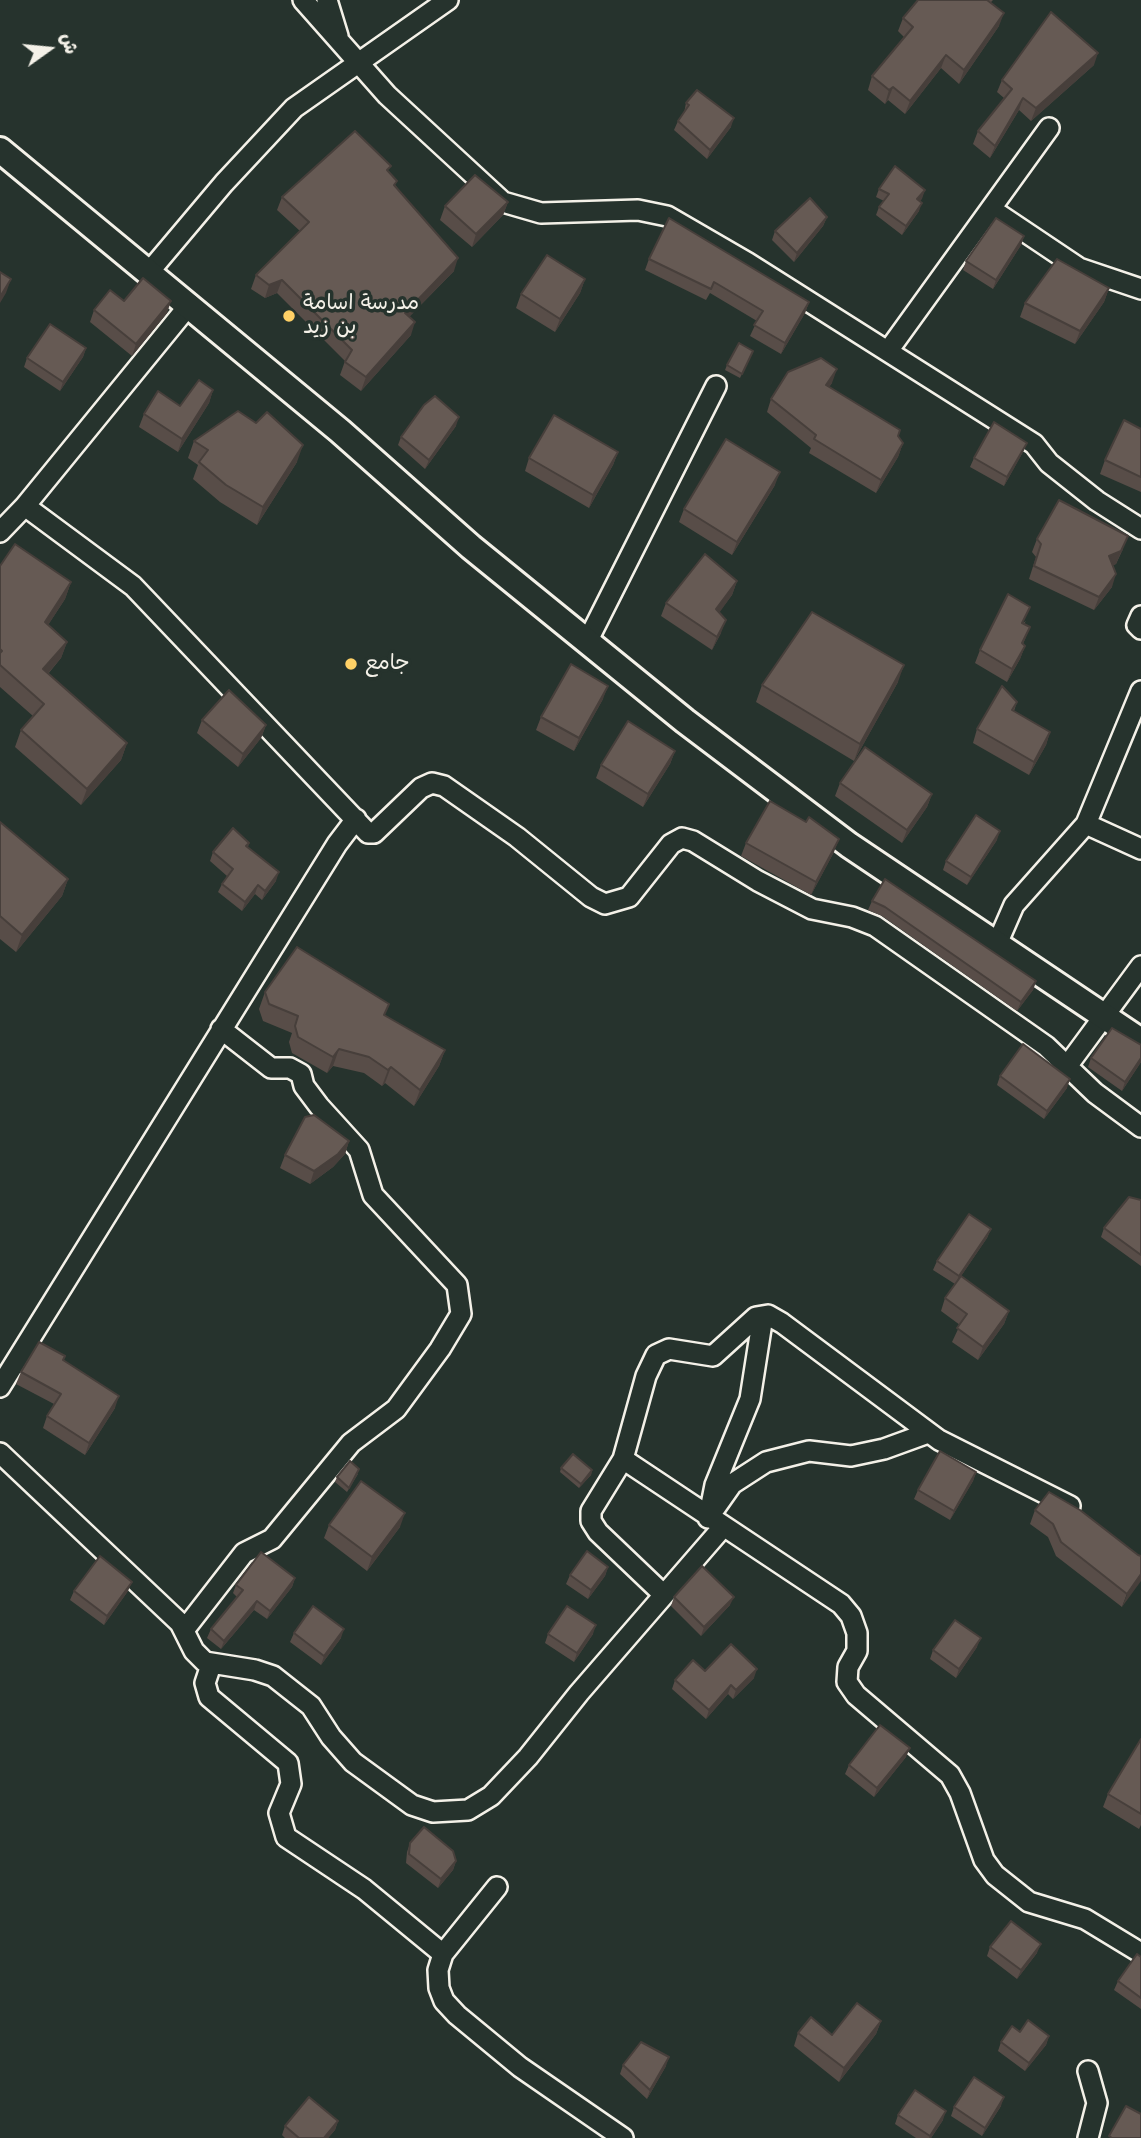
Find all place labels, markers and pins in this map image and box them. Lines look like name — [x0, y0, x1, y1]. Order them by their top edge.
place label: مدرسة اسامة بن زيد — [303, 291, 419, 341]
marker: مدرسة اسامة بن زيد — [281, 308, 297, 324]
place label: جامع — [365, 651, 410, 677]
marker: جامع — [343, 656, 359, 672]

